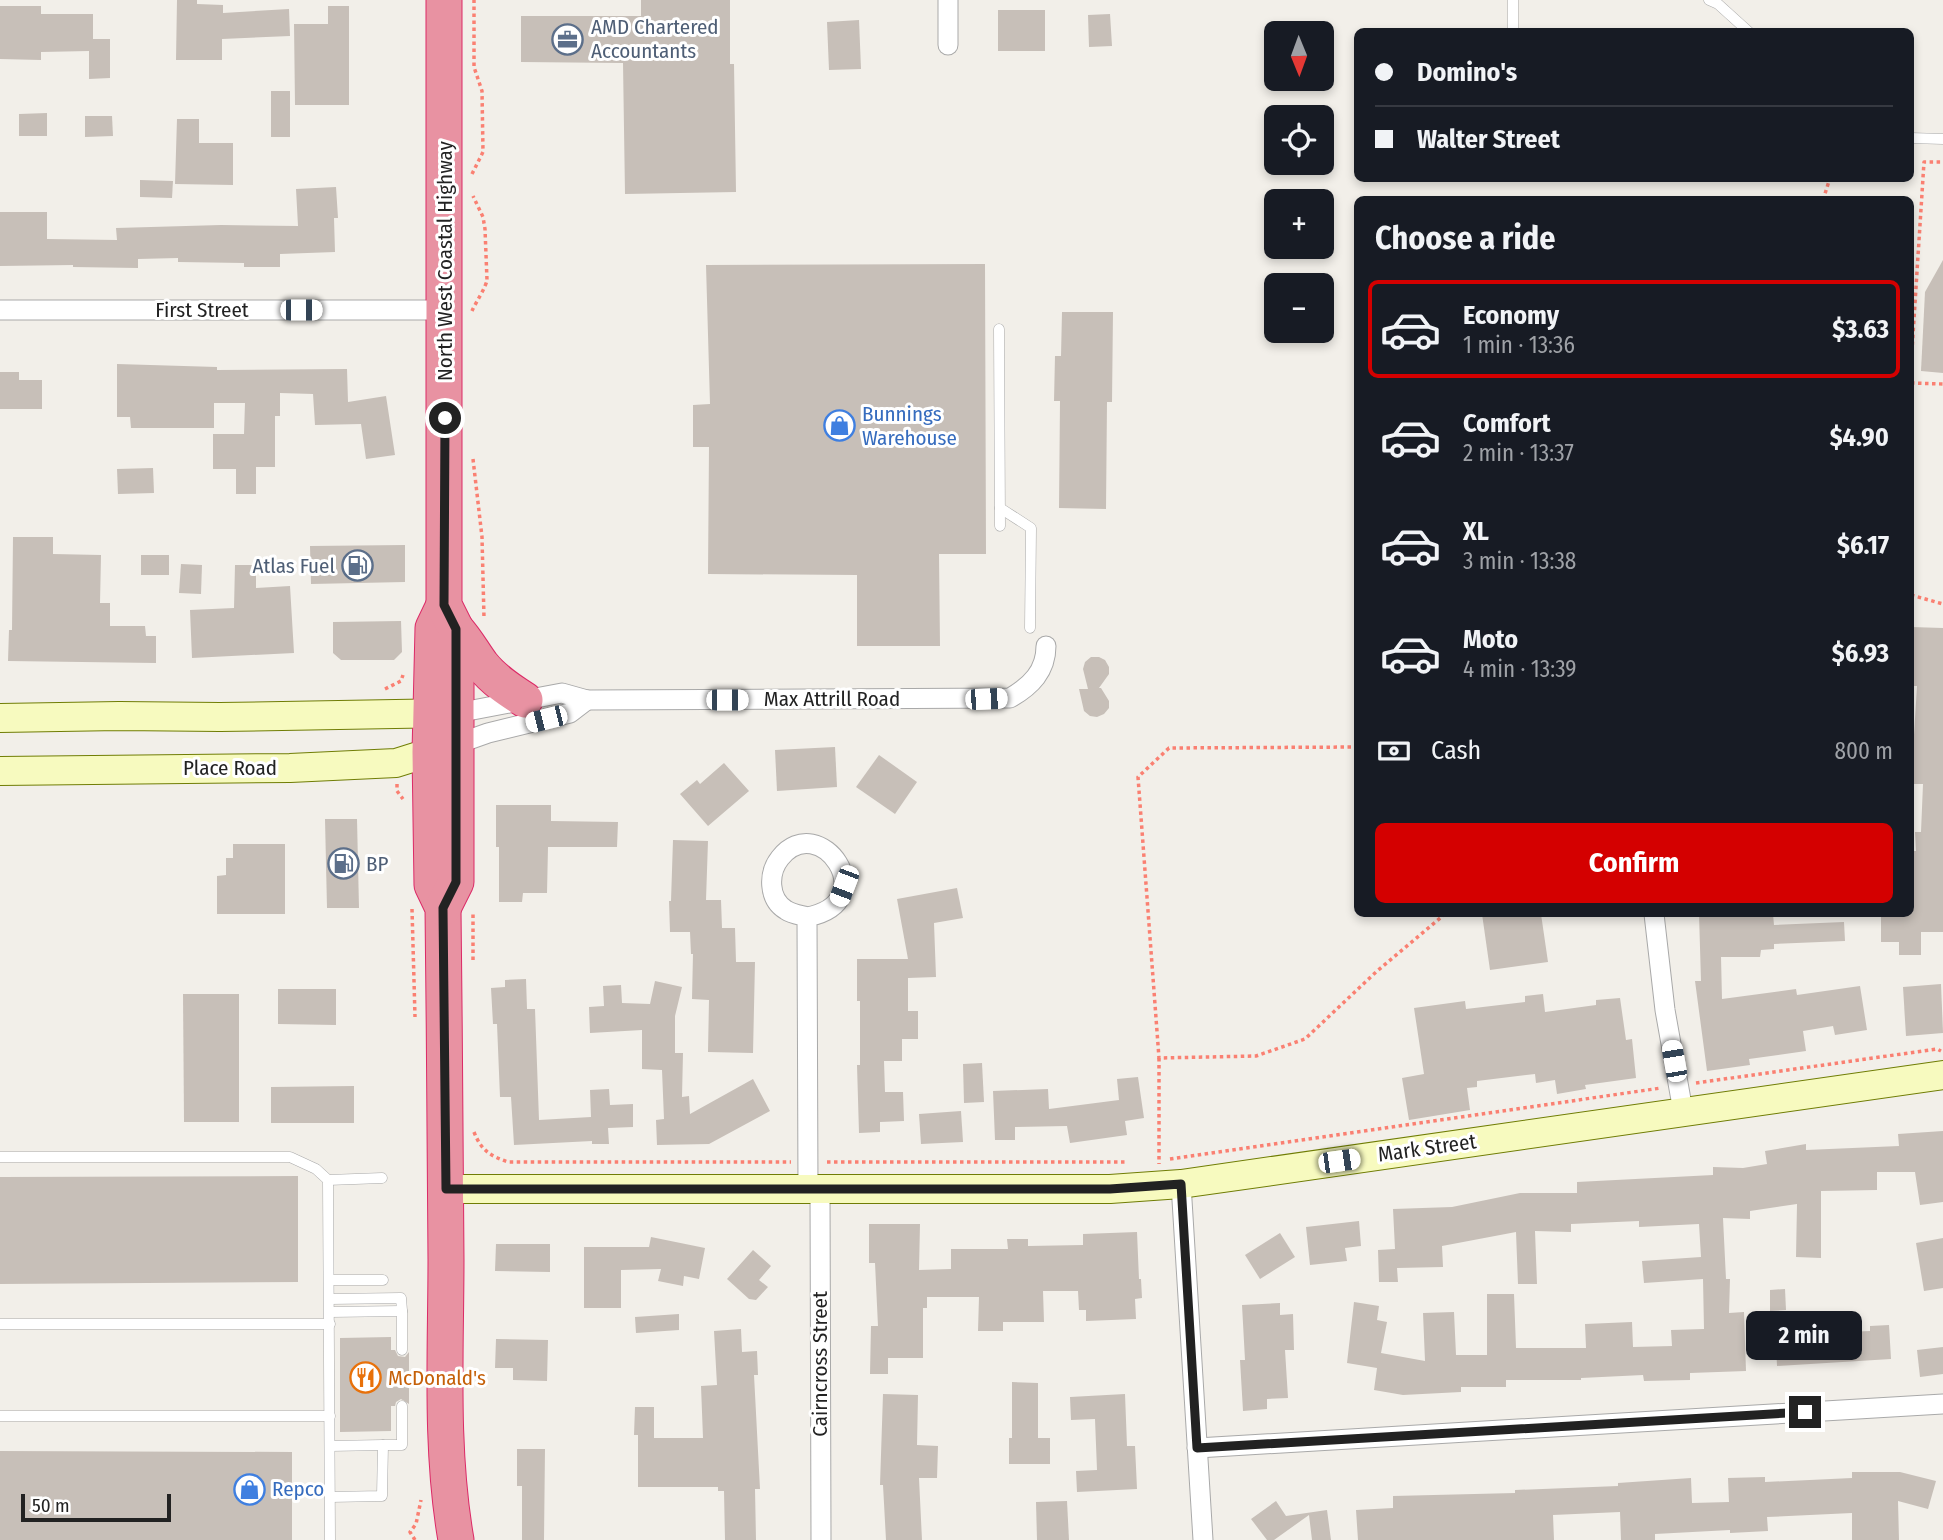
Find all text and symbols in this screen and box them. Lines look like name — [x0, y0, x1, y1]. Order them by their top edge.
place label: AMD Chartered Accountants — [591, 14, 719, 64]
north arrow — [1264, 21, 1334, 91]
map controls — [1264, 21, 1334, 343]
office icon: AMD Chartered Accountants — [551, 22, 585, 56]
text: Domino's — [1417, 57, 1517, 88]
button: locate — [1264, 105, 1334, 175]
text: Walter Street — [1417, 124, 1560, 155]
street label: North West Coastal Highway — [432, 140, 458, 381]
button: + — [1264, 189, 1334, 259]
text: Choose a ride — [1375, 219, 1556, 257]
button: − — [1264, 273, 1334, 343]
street label: First Street — [155, 297, 249, 323]
icon: car — [1379, 298, 1442, 361]
car — [281, 300, 323, 321]
text: Economy — [1463, 300, 1559, 331]
text: $3.63 — [1832, 314, 1889, 345]
text: 1 min · 13:36 — [1463, 331, 1575, 359]
place label: Bunnings Warehouse — [862, 401, 957, 451]
route start — [429, 402, 461, 434]
icon: car — [1379, 406, 1442, 469]
text: Comfort — [1463, 408, 1551, 439]
shop icon: Bunnings Warehouse — [822, 409, 856, 443]
text: $4.90 — [1830, 422, 1889, 453]
text: 2 min · 13:37 — [1463, 439, 1574, 467]
icon: car — [1379, 514, 1442, 577]
text: XL — [1463, 516, 1489, 547]
text: $6.17 — [1837, 530, 1889, 561]
text: 3 min · 13:38 — [1463, 547, 1576, 575]
fuel station icon: Atlas Fuel — [341, 549, 375, 583]
place label: Atlas Fuel — [252, 553, 335, 579]
icon: car — [1379, 622, 1442, 685]
text: Moto — [1463, 624, 1518, 655]
text: $6.93 — [1832, 638, 1889, 669]
text: 4 min · 13:39 — [1463, 655, 1577, 683]
street label: Max Attrill Road — [764, 686, 900, 712]
car — [965, 688, 1008, 710]
car — [707, 690, 749, 711]
car — [524, 704, 569, 734]
icon: cash — [1375, 732, 1413, 770]
text: Cash — [1431, 735, 1481, 766]
text: 800 m — [1834, 737, 1893, 765]
street label: Place Road — [183, 755, 277, 781]
button: Confirm — [1375, 823, 1893, 903]
fuel station icon: BP — [326, 847, 360, 881]
place label: BP — [366, 851, 388, 877]
car — [827, 863, 862, 909]
car — [1661, 1038, 1688, 1084]
street label: Mark Street — [1376, 1128, 1478, 1168]
car — [1317, 1148, 1362, 1174]
street label: Cairncross Street — [807, 1291, 833, 1437]
callout: 2 min — [1747, 1310, 1863, 1360]
text: 2 min — [1779, 1321, 1830, 1349]
restaurant icon: McDonald's — [348, 1361, 382, 1395]
place label: McDonald's — [388, 1365, 486, 1391]
route end — [1789, 1396, 1821, 1428]
shop icon: Repco — [232, 1472, 266, 1506]
place label: Repco — [272, 1476, 324, 1502]
scale bar — [21, 1491, 172, 1523]
text: 50 m — [32, 1494, 70, 1517]

